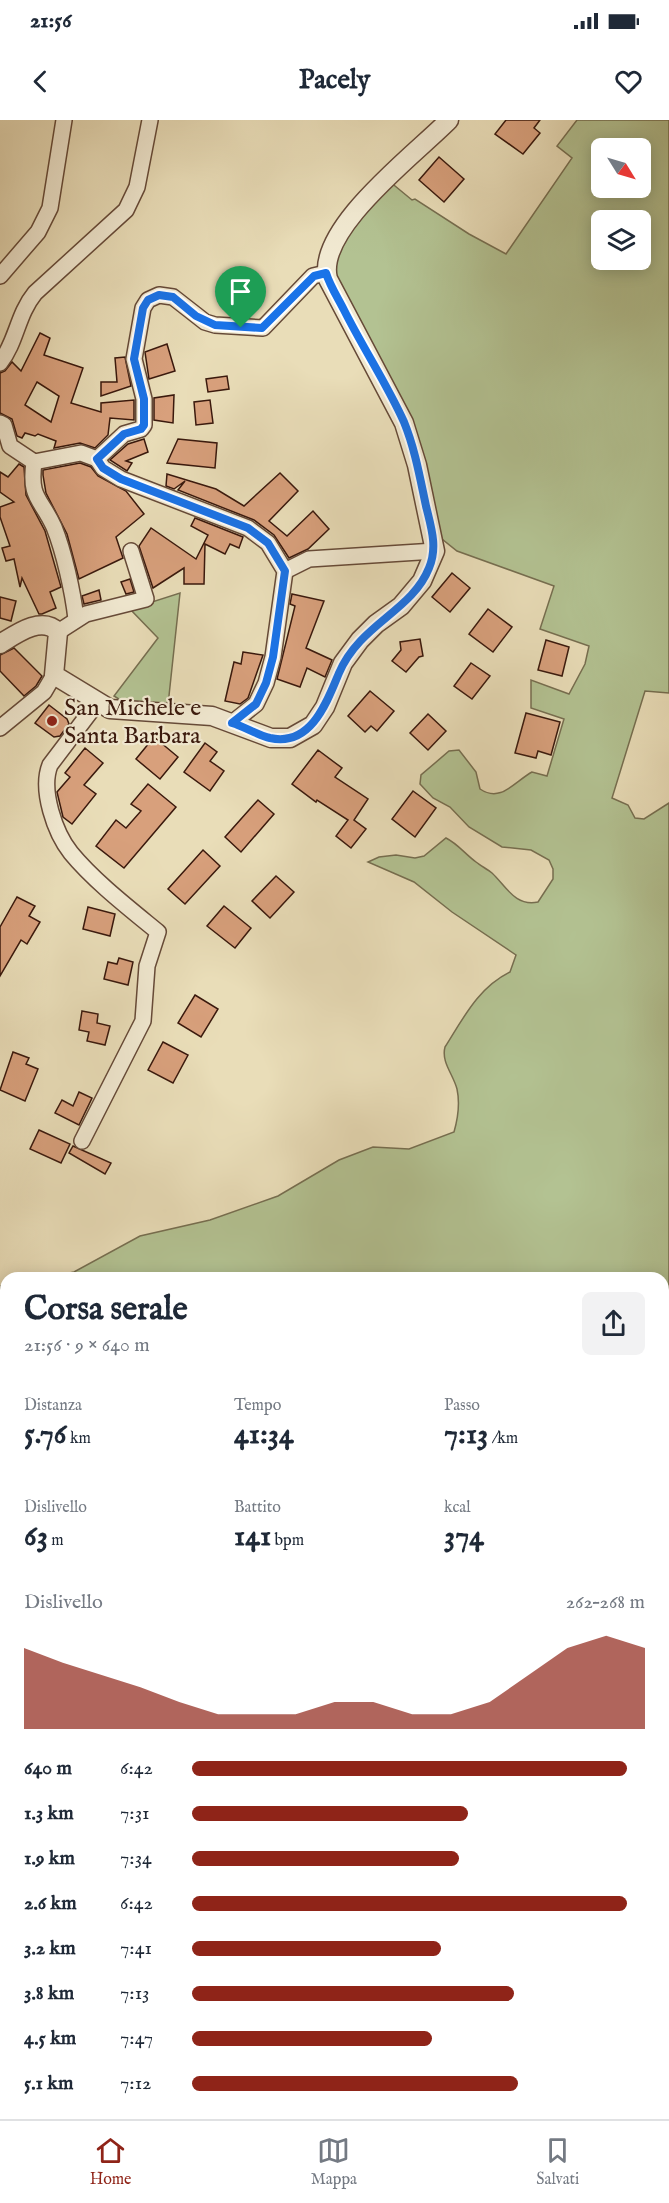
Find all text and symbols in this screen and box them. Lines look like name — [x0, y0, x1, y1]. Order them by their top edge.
text: 21:56 — [30, 7, 72, 35]
text: Pacely — [299, 64, 370, 98]
icon: back — [24, 65, 57, 98]
icon: heart — [612, 65, 645, 98]
north arrow — [591, 138, 651, 198]
map controls — [591, 138, 651, 270]
button: layers — [591, 210, 651, 270]
pin — [215, 266, 266, 328]
icon: arrive — [224, 275, 257, 308]
place label: San Michele e Santa Barbara — [64, 693, 201, 752]
marker: San Michele e Santa Barbara — [45, 714, 59, 728]
text: Corsa serale — [24, 1289, 188, 1331]
button: share — [582, 1292, 645, 1355]
text: 21:56 · 9 × 640 m — [24, 1333, 150, 1358]
text: Distanza — [24, 1396, 82, 1416]
text: Tempo — [234, 1396, 281, 1416]
text: Passo — [444, 1396, 480, 1416]
text: 5.76 — [24, 1416, 66, 1454]
text: 41:34 — [234, 1416, 294, 1454]
text: 7:13 — [444, 1416, 488, 1454]
text: km — [66, 1429, 91, 1449]
text: /km — [488, 1429, 518, 1449]
text: Dislivello — [24, 1498, 87, 1518]
text: Battito — [234, 1498, 281, 1518]
text: kcal — [444, 1498, 471, 1518]
text: 63 — [24, 1518, 48, 1556]
text: 141 — [234, 1518, 271, 1556]
text: 374 — [444, 1518, 484, 1556]
text: m — [48, 1531, 64, 1551]
text: bpm — [271, 1531, 304, 1551]
text: Dislivello — [24, 1590, 103, 1615]
text: 262–268 m — [566, 1590, 645, 1615]
text: 640 m — [24, 1756, 72, 1781]
text: 6:42 — [120, 1756, 153, 1781]
text: 1.3 km — [24, 1801, 74, 1826]
text: 7:31 — [120, 1801, 150, 1826]
text: 1.9 km — [24, 1846, 75, 1871]
text: 7:34 — [120, 1846, 152, 1871]
text: 2.6 km — [24, 1891, 77, 1916]
text: 6:42 — [120, 1891, 153, 1916]
text: 3.2 km — [24, 1936, 76, 1961]
text: 7:41 — [120, 1936, 152, 1961]
text: 3.8 km — [24, 1981, 74, 2006]
text: 7:13 — [120, 1981, 150, 2006]
text: 4.5 km — [24, 2026, 76, 2051]
text: 7:47 — [120, 2026, 153, 2051]
text: 5.1 km — [24, 2071, 74, 2096]
text: 7:12 — [120, 2071, 151, 2096]
tab: Home — [90, 2134, 131, 2190]
tab: Mappa — [311, 2134, 357, 2190]
tab: Salvati — [536, 2134, 579, 2190]

